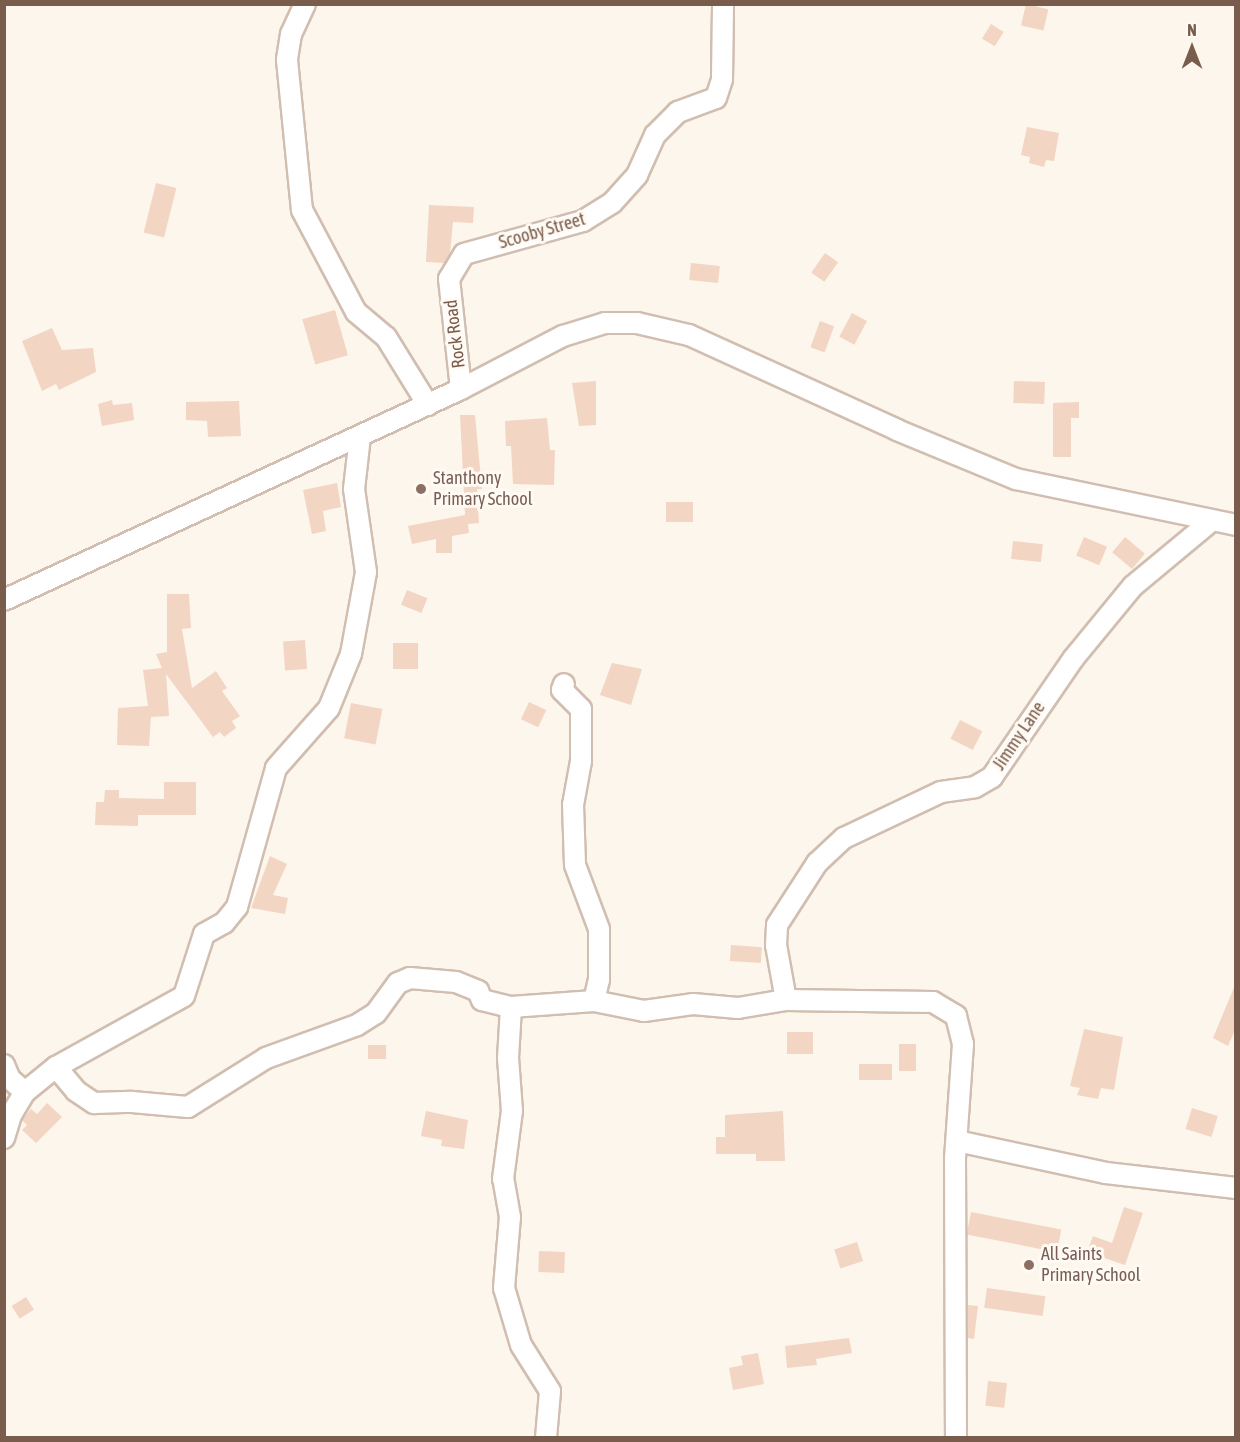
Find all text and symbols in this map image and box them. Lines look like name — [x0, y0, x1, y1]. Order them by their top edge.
north arrow — [1162, 18, 1222, 78]
text: N — [1187, 21, 1197, 39]
street label: Scooby Street — [496, 208, 588, 254]
street label: Rock Road — [440, 299, 470, 369]
place label: Stanthony Primary School — [433, 468, 532, 510]
marker: Stanthony Primary School — [414, 482, 428, 496]
street label: Jimmy Lane — [988, 698, 1050, 774]
place label: All Saints Primary School — [1041, 1244, 1140, 1286]
marker: All Saints Primary School — [1022, 1258, 1036, 1272]

